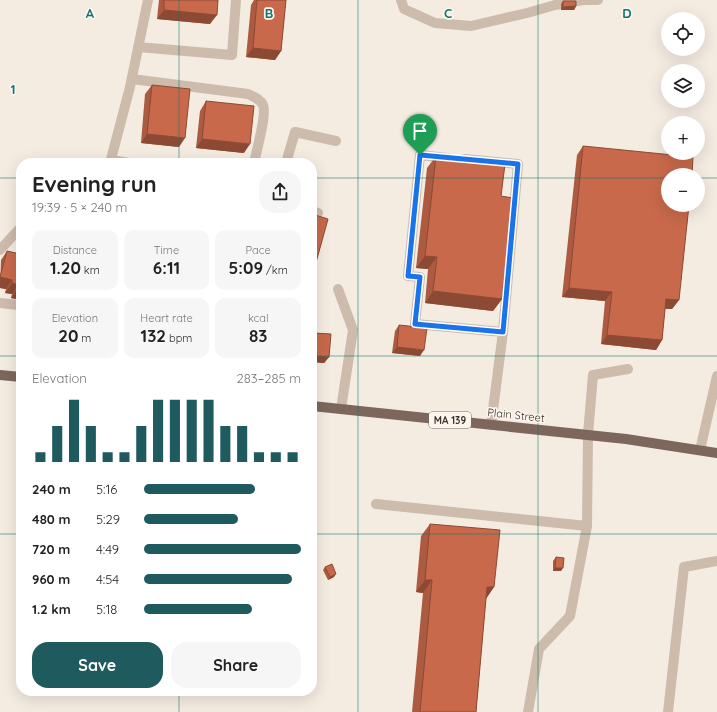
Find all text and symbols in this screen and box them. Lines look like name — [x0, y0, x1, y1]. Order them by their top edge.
text: A — [86, 5, 95, 21]
text: B — [265, 5, 273, 21]
text: C — [444, 5, 452, 21]
text: D — [622, 5, 632, 21]
map controls — [661, 12, 705, 212]
button: locate — [661, 12, 705, 56]
button: layers — [661, 64, 705, 108]
text: 1 — [10, 81, 16, 97]
pin — [403, 114, 437, 155]
button: + — [661, 116, 705, 160]
icon: arrive — [409, 120, 431, 142]
button: − — [661, 168, 705, 212]
text: Evening run — [32, 170, 157, 198]
button: share — [259, 171, 301, 213]
text: 19:39 · 5 × 240 m — [32, 199, 127, 215]
text: Distance — [53, 243, 97, 257]
text: Time — [154, 243, 179, 257]
text: Pace — [246, 243, 271, 257]
text: 1.20 — [50, 257, 81, 278]
text: 6:11 — [153, 257, 180, 278]
text: 5:09 — [229, 257, 263, 278]
text: km — [81, 263, 100, 277]
text: /km — [263, 263, 288, 277]
text: Elevation — [52, 311, 98, 325]
text: Heart rate — [140, 311, 193, 325]
text: kcal — [248, 311, 268, 325]
text: 20 — [58, 325, 78, 346]
text: 132 — [141, 325, 166, 346]
text: 83 — [249, 325, 267, 346]
text: m — [78, 331, 91, 345]
text: bpm — [166, 331, 192, 345]
text: Elevation — [32, 370, 87, 386]
text: 283–285 m — [237, 370, 301, 386]
street label: Plain Street — [487, 405, 546, 425]
road number: MA 139 — [429, 412, 471, 428]
text: 240 m — [32, 481, 71, 497]
text: 5:16 — [96, 481, 117, 497]
text: 480 m — [32, 511, 70, 527]
text: 5:29 — [96, 511, 120, 527]
text: 720 m — [32, 541, 70, 557]
text: 4:49 — [96, 541, 119, 557]
text: 960 m — [32, 571, 70, 587]
text: 4:54 — [96, 571, 119, 587]
text: 1.2 km — [32, 601, 71, 617]
text: 5:18 — [96, 601, 117, 617]
button: Save — [32, 642, 163, 688]
button: Share — [171, 642, 301, 688]

